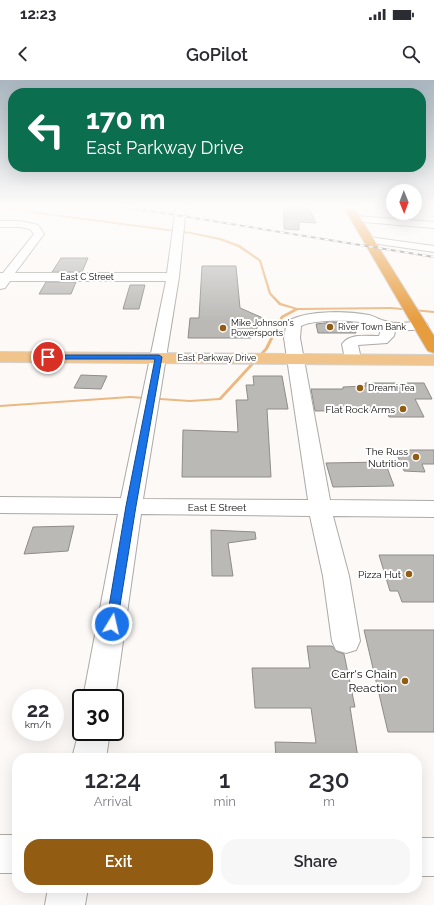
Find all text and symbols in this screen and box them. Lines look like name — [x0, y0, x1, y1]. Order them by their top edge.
text: 12:23 — [20, 5, 56, 23]
icon: back — [12, 43, 34, 65]
icon: search — [400, 43, 422, 65]
text: GoPilot — [186, 44, 248, 65]
text: 170 m — [86, 103, 166, 136]
icon: left — [20, 104, 72, 156]
text: East Parkway Drive — [86, 137, 244, 158]
north arrow — [386, 184, 422, 220]
map controls — [386, 184, 422, 220]
street label: East C Street — [60, 272, 114, 282]
place label: Mike Johnson's Powersports — [231, 318, 294, 338]
marker: River Town Bank — [325, 322, 335, 332]
place label: River Town Bank — [338, 322, 406, 332]
marker: Mike Johnson's Powersports — [218, 323, 228, 333]
pin — [31, 340, 65, 374]
icon: arrive — [37, 346, 59, 368]
street label: East Parkway Drive — [178, 353, 257, 363]
marker: Dreami Tea — [355, 383, 365, 393]
place label: Dreami Tea — [368, 383, 415, 393]
place label: Flat Rock Arms — [325, 404, 395, 415]
marker: Flat Rock Arms — [398, 404, 408, 414]
place label: The Russ Nutrition — [366, 446, 408, 469]
marker: The Russ Nutrition — [411, 452, 421, 462]
street label: East E Street — [188, 502, 247, 513]
place label: Pizza Hut — [358, 569, 402, 580]
marker: Pizza Hut — [404, 569, 414, 579]
position arrow — [91, 603, 133, 645]
place label: Carr's Chain Reaction — [331, 667, 397, 695]
marker: Carr's Chain Reaction — [400, 676, 410, 686]
speed limit sign: 30 — [72, 689, 124, 741]
text: 22 — [27, 698, 49, 722]
text: km/h — [25, 719, 51, 730]
text: 12:24 — [84, 765, 141, 794]
text: 1 — [219, 765, 230, 794]
text: 230 — [308, 765, 349, 794]
text: Arrival — [94, 794, 132, 809]
text: min — [214, 794, 236, 809]
text: m — [323, 794, 335, 809]
button: Exit — [24, 839, 213, 885]
button: Share — [221, 839, 410, 885]

